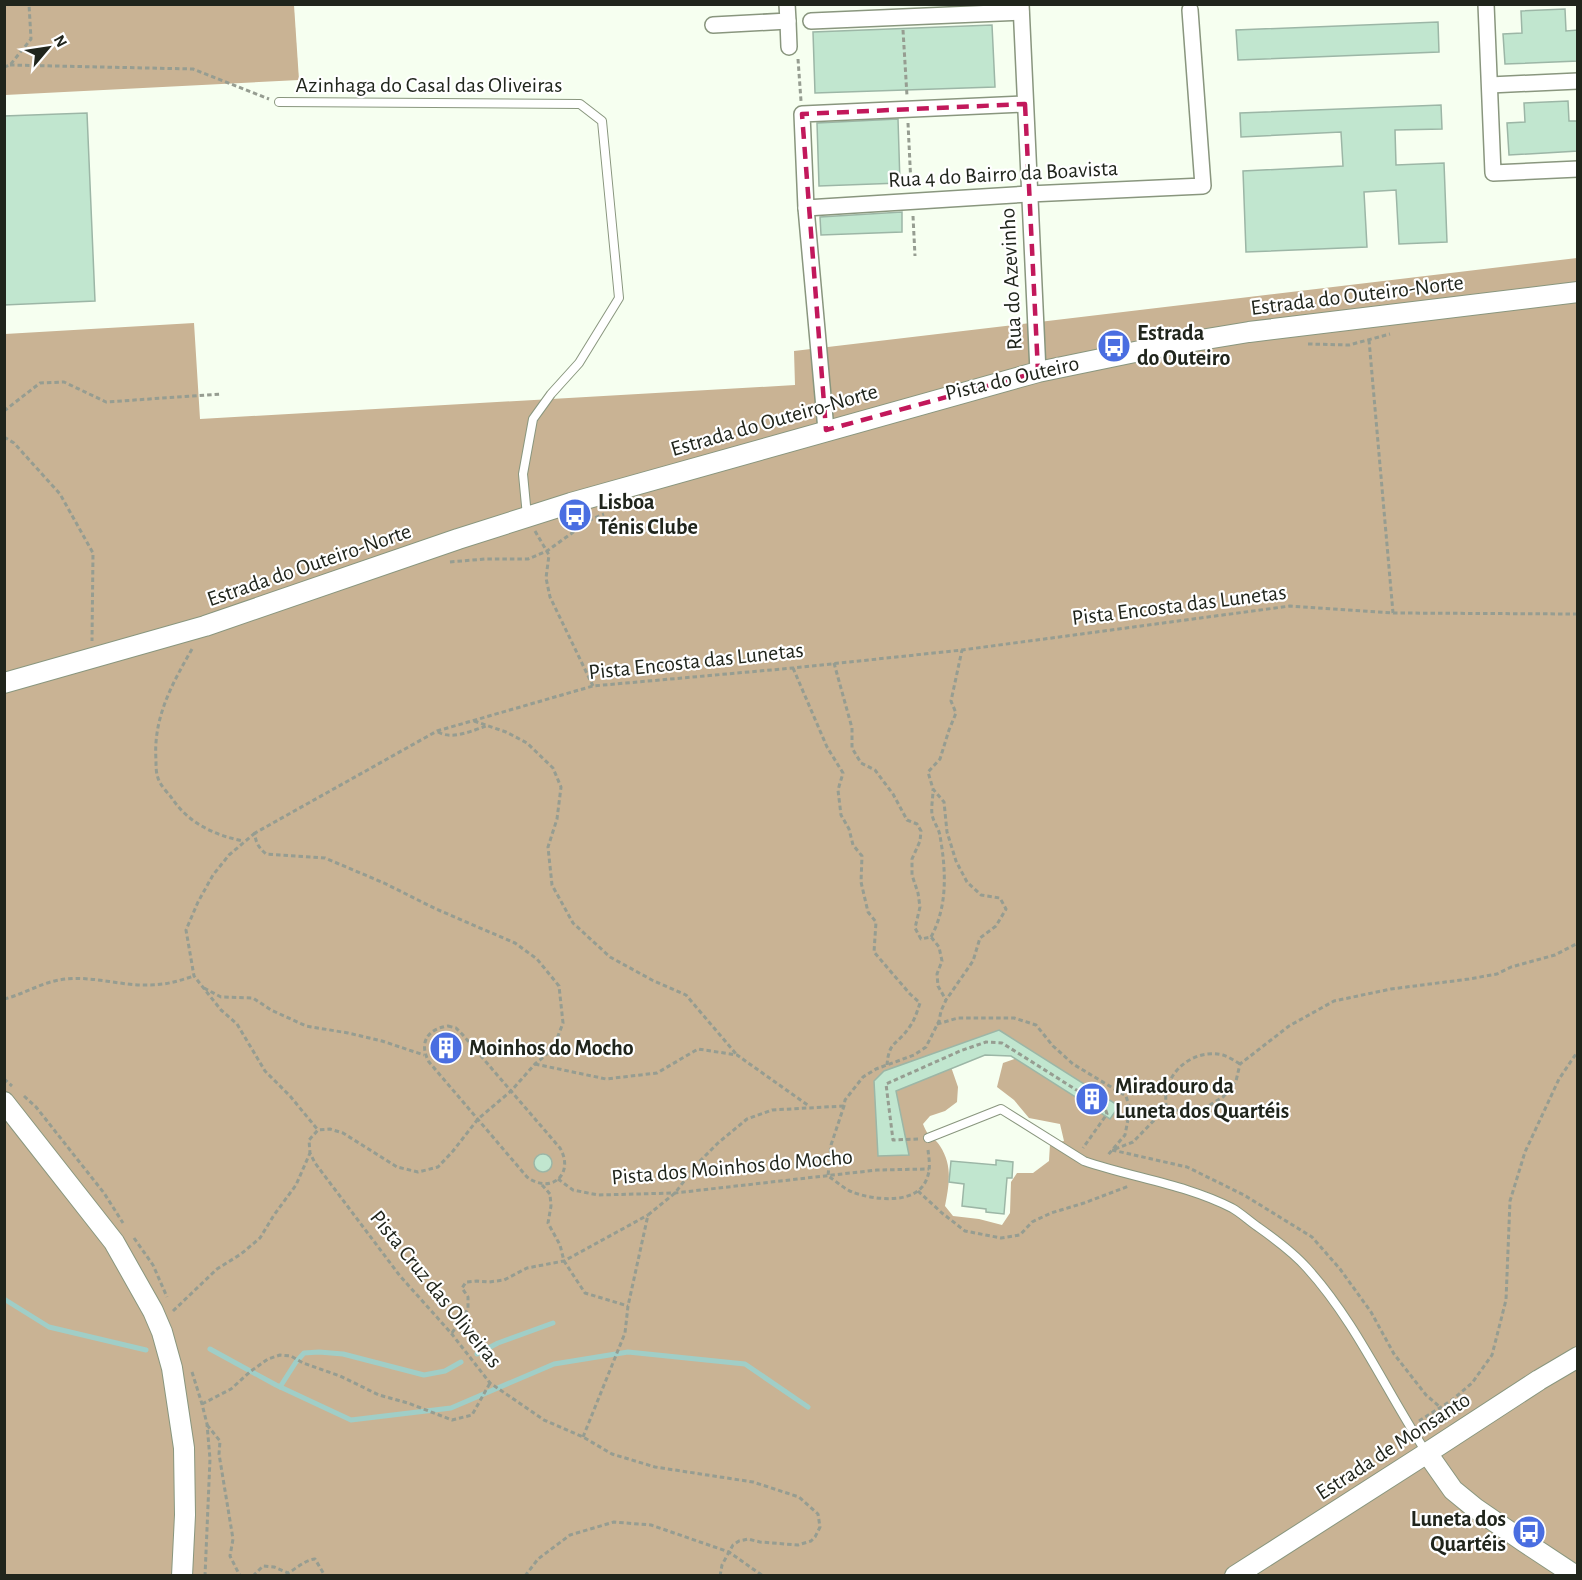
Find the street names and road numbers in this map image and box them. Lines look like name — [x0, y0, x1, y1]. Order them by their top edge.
street label: Azinhaga do Casal das Oliveiras — [296, 74, 562, 96]
street label: Rua 4 do Bairro da Boavista — [887, 157, 1119, 191]
street label: Rua do Azevinho — [996, 207, 1026, 351]
street label: Estrada do Outeiro-Norte — [1249, 271, 1465, 319]
street label: Pista do Outeiro — [943, 352, 1081, 404]
street label: Estrada do Outeiro-Norte — [668, 380, 880, 460]
street label: Estrada do Outeiro-Norte — [204, 520, 414, 610]
street label: Pista Encosta das Lunetas — [1070, 581, 1288, 629]
street label: Pista Encosta das Lunetas — [587, 639, 805, 683]
street label: Pista dos Moinhos do Mocho — [610, 1145, 854, 1189]
street label: Pista Cruz das Oliveiras — [366, 1206, 506, 1372]
street label: Estrada de Monsanto — [1312, 1388, 1474, 1504]

